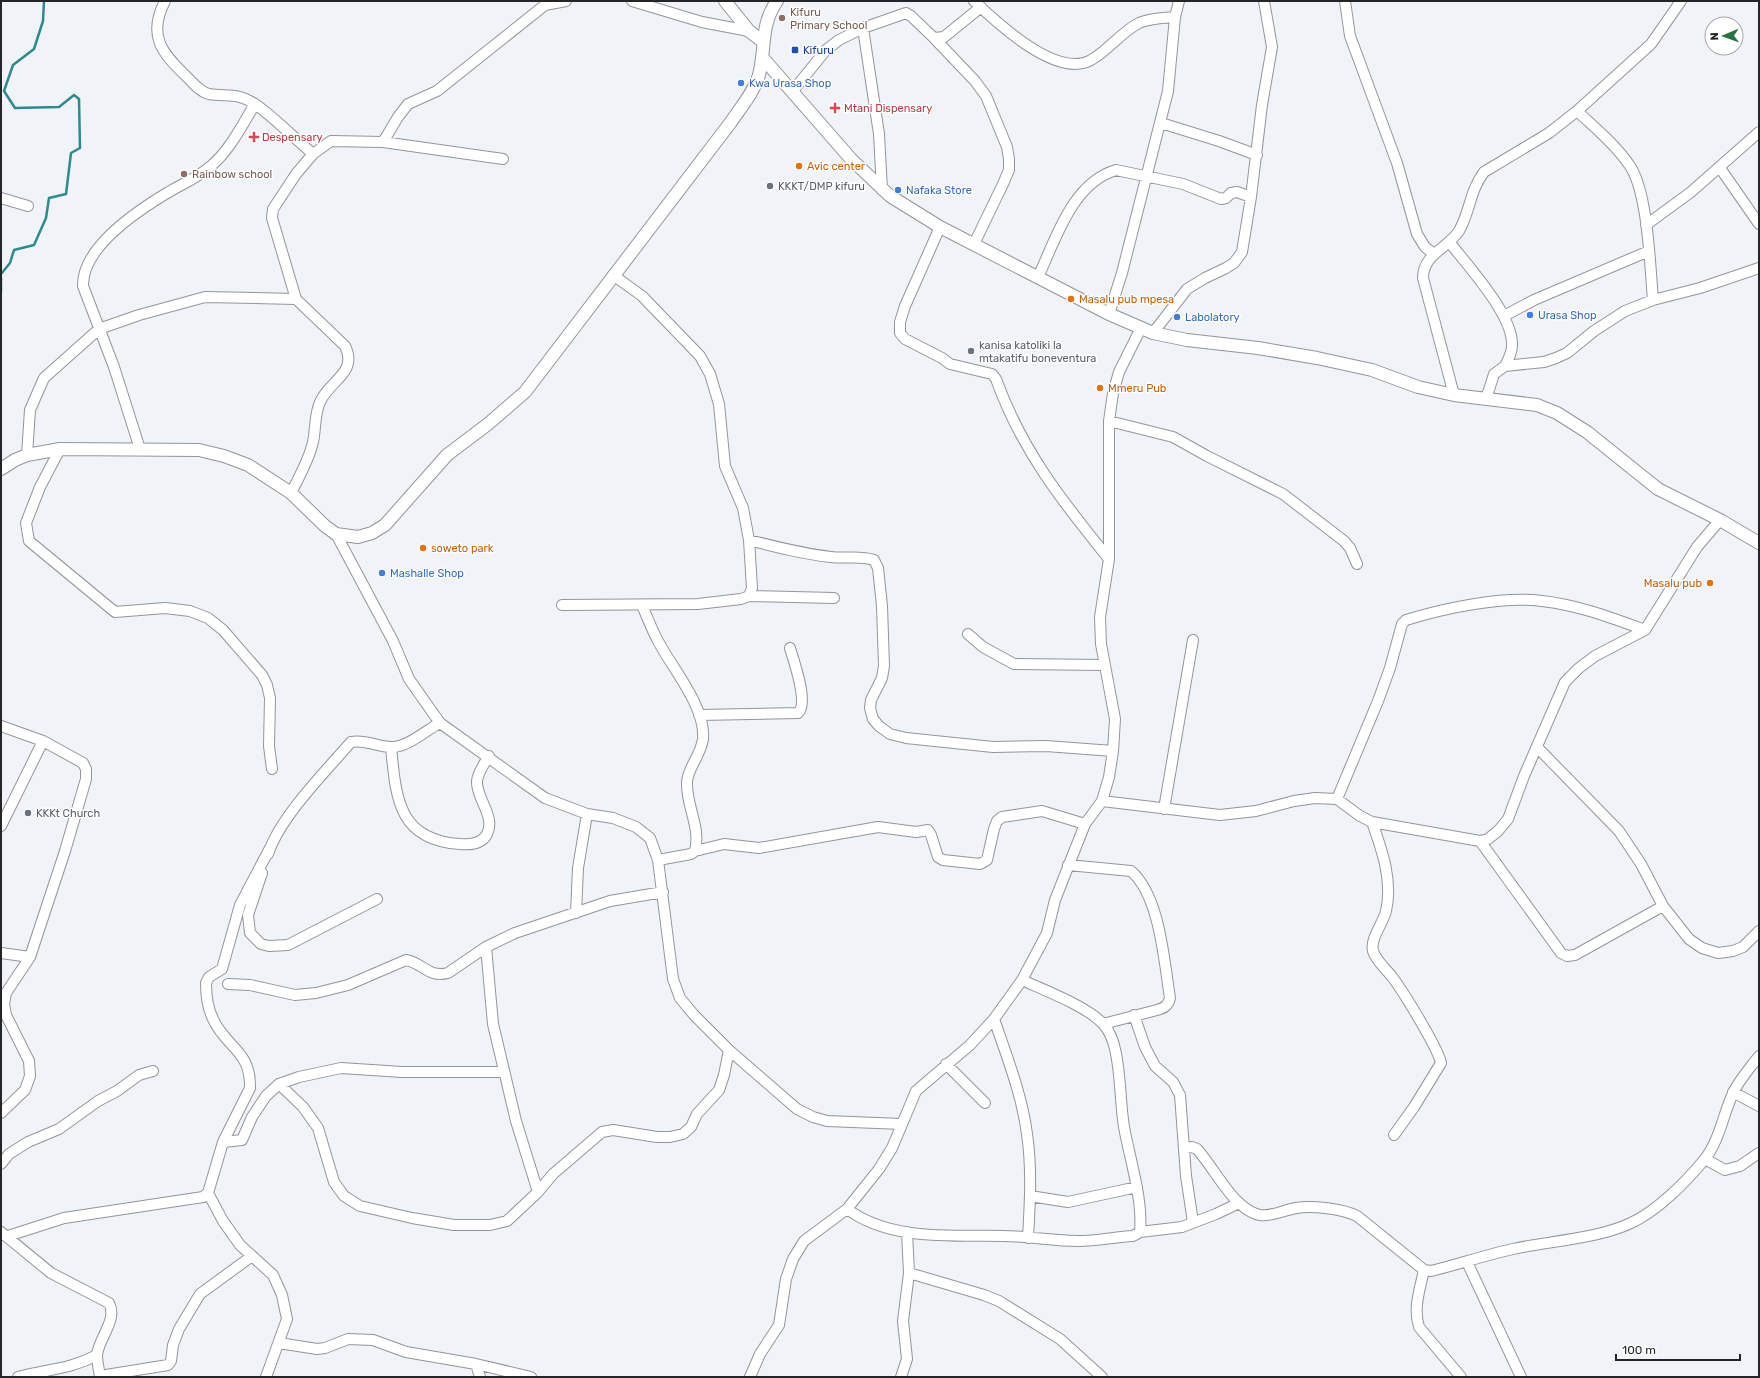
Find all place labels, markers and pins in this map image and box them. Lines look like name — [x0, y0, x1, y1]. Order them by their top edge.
place label: Kifuru Primary School — [790, 6, 867, 32]
marker: Kifuru Primary School — [777, 13, 787, 23]
place label: Kifuru — [803, 44, 834, 57]
marker: Kifuru — [790, 45, 800, 55]
place label: Kwa Urasa Shop — [749, 77, 831, 90]
marker: Kwa Urasa Shop — [736, 78, 746, 88]
marker: Mtani Dispensary — [829, 102, 841, 114]
place label: Mtani Dispensary — [844, 102, 932, 115]
place label: Despensary — [262, 131, 323, 144]
marker: Despensary — [249, 132, 259, 142]
place label: Avic center — [807, 160, 866, 173]
marker: Avic center — [794, 161, 804, 171]
place label: Rainbow school — [192, 168, 272, 181]
marker: Rainbow school — [179, 169, 189, 179]
place label: KKKT/DMP kifuru — [778, 180, 865, 193]
marker: KKKT/DMP kifuru — [765, 181, 775, 191]
place label: Nafaka Store — [906, 184, 972, 197]
marker: Nafaka Store — [893, 185, 903, 195]
place label: Masalu pub mpesa — [1079, 293, 1174, 306]
marker: Masalu pub mpesa — [1066, 294, 1076, 304]
place label: Urasa Shop — [1538, 309, 1597, 322]
marker: Urasa Shop — [1525, 310, 1535, 320]
place label: Labolatory — [1185, 311, 1240, 324]
marker: Labolatory — [1172, 312, 1182, 322]
place label: kanisa katoliki la mtakatifu boneventura — [979, 339, 1096, 365]
marker: kanisa katoliki la mtakatifu boneventura — [966, 346, 976, 356]
place label: Mmeru Pub — [1108, 382, 1166, 395]
marker: Mmeru Pub — [1095, 383, 1105, 393]
place label: soweto park — [431, 542, 494, 555]
marker: soweto park — [418, 543, 428, 553]
place label: Mashalle Shop — [390, 567, 464, 580]
marker: Mashalle Shop — [377, 568, 387, 578]
place label: Masalu pub — [1644, 577, 1702, 590]
marker: Masalu pub — [1705, 578, 1715, 588]
place label: KKKt Church — [36, 807, 100, 820]
marker: KKKt Church — [23, 808, 33, 818]

